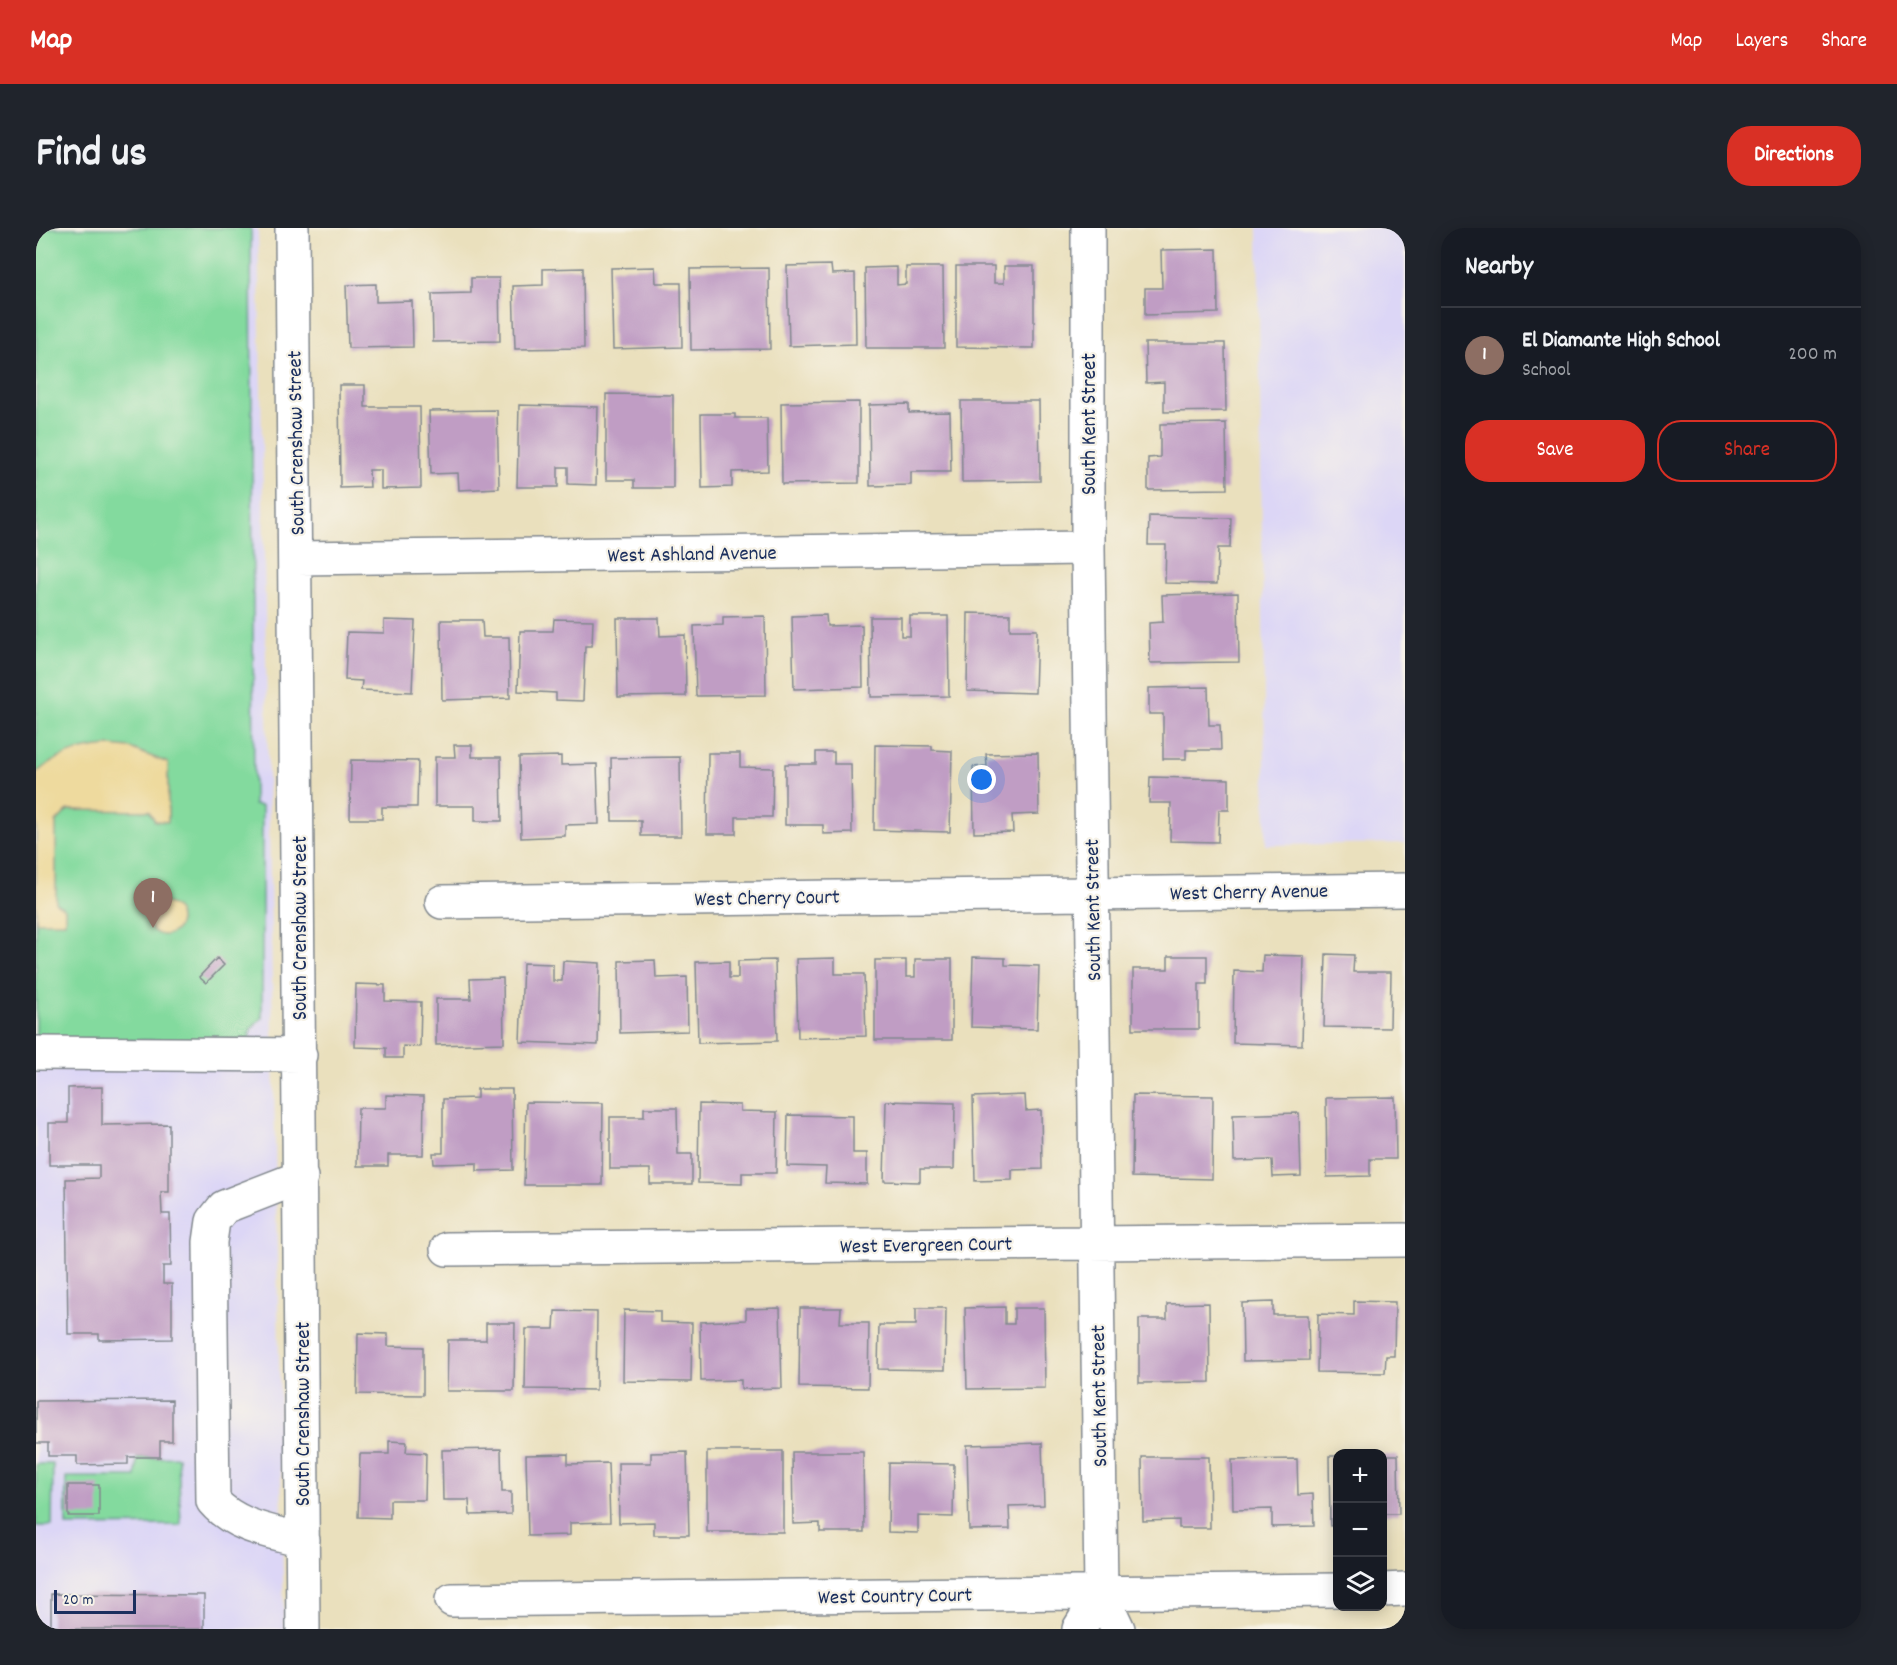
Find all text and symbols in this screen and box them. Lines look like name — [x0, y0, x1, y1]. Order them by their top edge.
text: Map — [30, 22, 72, 62]
text: Map — [1671, 27, 1702, 57]
text: Layers — [1735, 27, 1788, 57]
text: Share — [1821, 27, 1867, 57]
text: Find us — [36, 126, 147, 186]
button: Directions — [1727, 126, 1861, 186]
text: Nearby — [1465, 249, 1533, 286]
text: El Diamante High School — [1522, 326, 1720, 357]
text: 1 — [1482, 341, 1487, 369]
text: 200 m — [1788, 341, 1837, 369]
street label: South Crenshaw Street — [281, 350, 315, 536]
street label: South Kent Street — [1076, 353, 1106, 495]
text: School — [1522, 357, 1571, 385]
button: Save — [1465, 420, 1645, 482]
button: Share — [1657, 420, 1837, 482]
street label: West Ashland Avenue — [607, 540, 777, 572]
your location — [967, 765, 996, 794]
street label: South Crenshaw Street — [287, 835, 317, 1020]
street label: South Kent Street — [1079, 838, 1111, 981]
pin: 1 — [134, 878, 172, 928]
street label: West Cherry Avenue — [1170, 878, 1328, 910]
street label: West Cherry Court — [694, 884, 840, 916]
street label: West Evergreen Court — [840, 1230, 1013, 1264]
street label: South Crenshaw Street — [290, 1321, 320, 1506]
street label: South Kent Street — [1085, 1324, 1117, 1467]
map controls — [1333, 1449, 1387, 1611]
button: + — [1333, 1449, 1387, 1503]
button: − — [1333, 1503, 1387, 1557]
button: layers — [1333, 1557, 1387, 1611]
street label: West Country Court — [818, 1582, 973, 1614]
scale bar — [54, 1587, 136, 1614]
text: 20 m — [63, 1589, 93, 1612]

